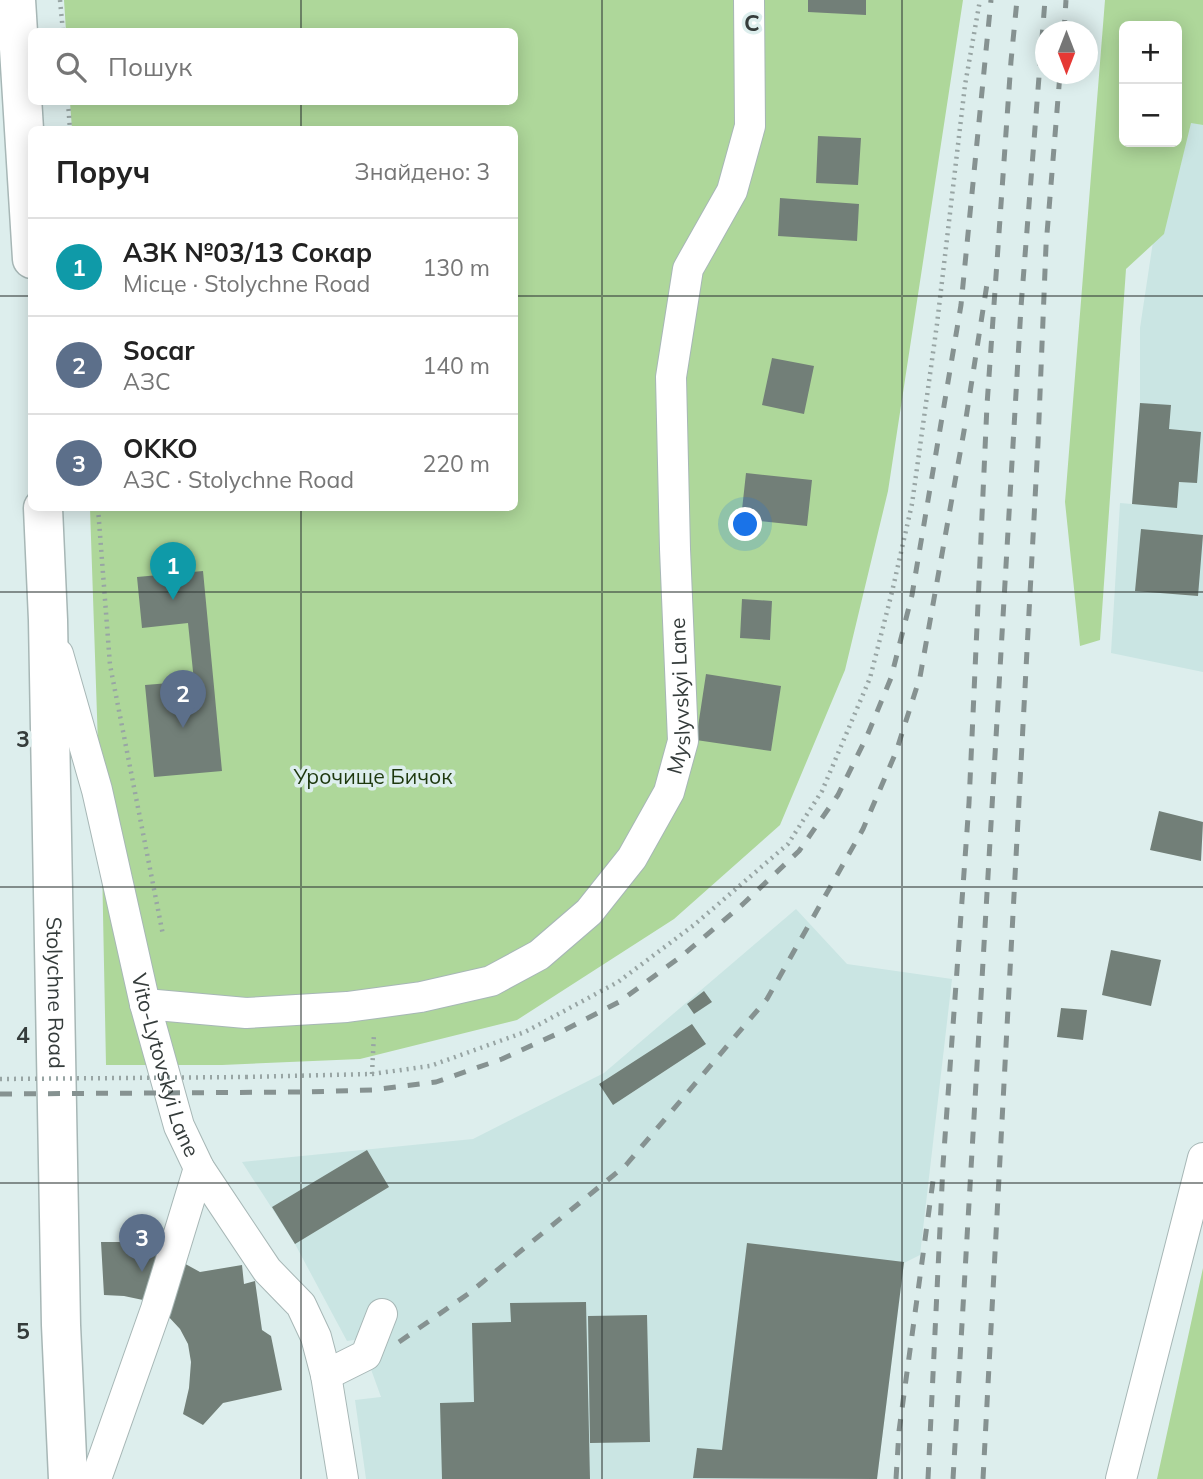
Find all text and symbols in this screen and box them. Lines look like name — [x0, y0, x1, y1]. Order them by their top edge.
text: C — [744, 8, 760, 37]
north arrow — [1035, 21, 1098, 84]
map controls — [1119, 21, 1182, 147]
button: + — [1119, 21, 1182, 84]
search box — [28, 28, 518, 105]
icon: search — [52, 48, 90, 86]
text: Пошук — [108, 50, 192, 83]
button: − — [1119, 84, 1182, 147]
text: Поруч — [56, 153, 150, 191]
text: Знайдено: 3 — [355, 157, 490, 186]
text: АЗК №03/13 Сокар — [123, 236, 372, 269]
text: 1 — [72, 253, 86, 282]
text: 130 m — [422, 253, 490, 282]
text: Місце · Stolychne Road — [123, 269, 370, 298]
text: Socar — [123, 334, 195, 367]
text: 2 — [72, 351, 86, 380]
text: 140 m — [422, 351, 490, 380]
text: АЗС — [123, 367, 171, 396]
text: OKKO — [123, 432, 198, 465]
text: 3 — [72, 449, 86, 478]
text: 220 m — [422, 449, 490, 478]
text: АЗС · Stolychne Road — [123, 465, 354, 494]
your location — [728, 507, 762, 541]
pin: 1 — [150, 542, 196, 600]
street label: Myslyvskyi Lane — [661, 617, 695, 777]
pin: 2 — [160, 670, 206, 728]
text: 3 — [16, 724, 30, 753]
park label: Урочище Бичок — [292, 763, 453, 789]
street label: Stolychne Road — [41, 917, 70, 1069]
street label: Vito-Lytovskyi Lane — [126, 971, 206, 1161]
text: 4 — [16, 1020, 30, 1049]
pin: 3 — [119, 1214, 165, 1272]
text: 5 — [16, 1316, 30, 1345]

